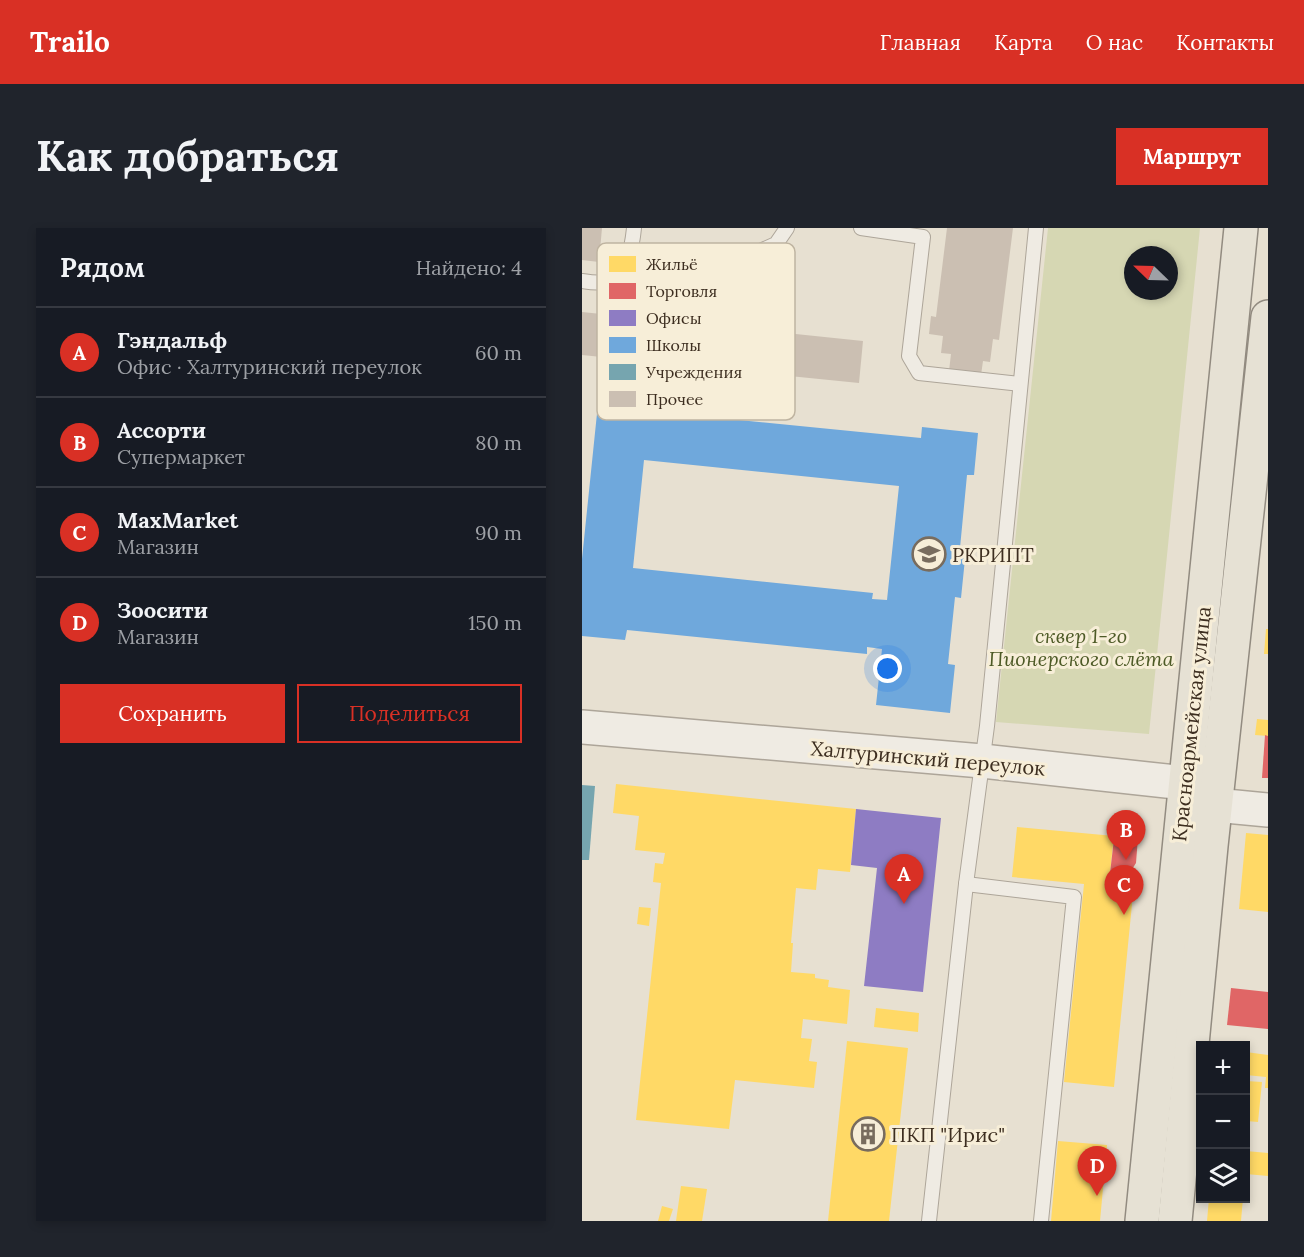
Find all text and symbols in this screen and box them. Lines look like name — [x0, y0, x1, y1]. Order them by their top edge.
text: Trailo — [30, 24, 110, 60]
text: Главная — [880, 29, 961, 56]
text: Карта — [994, 29, 1053, 56]
text: О нас — [1086, 29, 1143, 56]
text: Контакты — [1176, 29, 1274, 56]
button: Маршрут — [1116, 128, 1268, 185]
text: Как добраться — [36, 129, 339, 183]
legend — [597, 243, 795, 420]
north arrow — [1124, 246, 1178, 300]
text: Рядом — [60, 251, 145, 284]
text: Жильё — [646, 254, 698, 274]
text: Найдено: 4 — [416, 255, 522, 280]
text: Торговля — [646, 281, 717, 301]
text: Офисы — [646, 308, 702, 328]
text: Гэндальф — [117, 326, 227, 354]
text: Школы — [646, 335, 701, 355]
text: A — [73, 340, 86, 365]
text: 60 m — [475, 340, 522, 365]
text: Офис · Халтуринский переулок — [117, 354, 422, 379]
text: Учреждения — [645, 362, 742, 382]
text: Прочее — [646, 389, 704, 409]
text: Ассорти — [117, 416, 206, 444]
text: B — [73, 430, 86, 455]
text: 80 m — [475, 430, 522, 455]
text: Супермаркет — [117, 444, 245, 469]
text: MaxMarket — [117, 506, 238, 534]
text: C — [73, 520, 86, 545]
text: 90 m — [475, 520, 522, 545]
text: Магазин — [117, 534, 199, 559]
school or university icon: РКРИПТ — [911, 536, 947, 572]
place label: РКРИПТ — [952, 542, 1034, 567]
text: Зоосити — [117, 596, 208, 624]
street label: Красноармейская улица — [1166, 605, 1216, 843]
text: D — [72, 610, 87, 635]
text: 150 m — [468, 610, 522, 635]
park label: сквер 1-го Пионерского слёта — [988, 623, 1174, 671]
text: Магазин — [117, 624, 199, 649]
your location — [873, 654, 902, 683]
button: Сохранить — [60, 684, 285, 743]
button: Поделиться — [297, 684, 522, 743]
street label: Халтуринский переулок — [810, 735, 1046, 781]
pin: B — [1106, 810, 1146, 860]
pin: A — [884, 854, 924, 904]
pin: C — [1104, 866, 1144, 915]
map controls — [1196, 1041, 1250, 1203]
button: + — [1196, 1041, 1250, 1095]
button: − — [1196, 1095, 1250, 1149]
building icon: ПКП "Ирис" — [850, 1116, 886, 1152]
place label: ПКП "Ирис" — [891, 1122, 1005, 1147]
pin: D — [1078, 1146, 1116, 1196]
button: layers — [1196, 1149, 1250, 1203]

